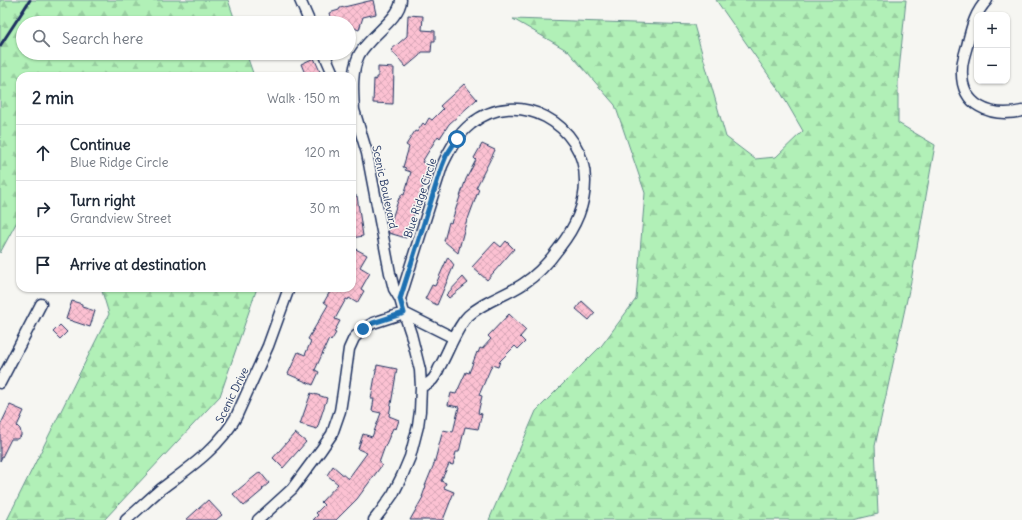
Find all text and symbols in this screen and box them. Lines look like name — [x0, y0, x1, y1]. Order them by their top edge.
map controls — [974, 12, 1010, 84]
button: + — [974, 12, 1010, 48]
search box — [16, 16, 356, 60]
icon: search — [30, 27, 52, 49]
text: Search here — [62, 29, 143, 48]
button: − — [974, 48, 1010, 84]
text: 2 min — [32, 87, 74, 109]
text: Walk · 150 m — [267, 90, 340, 107]
route start — [448, 130, 466, 148]
text: Continue — [70, 135, 131, 154]
icon: ahead — [32, 142, 54, 164]
text: 120 m — [305, 144, 340, 161]
street label: Scenic Boulevard — [369, 144, 401, 231]
text: Blue Ridge Circle — [70, 154, 168, 171]
street label: Blue Ridge Circle — [400, 156, 440, 240]
text: Turn right — [70, 191, 135, 210]
icon: right — [32, 198, 54, 220]
text: 30 m — [310, 200, 340, 217]
text: Grandview Street — [70, 210, 171, 227]
icon: arrive — [32, 254, 54, 276]
text: Arrive at destination — [70, 255, 206, 274]
route end — [354, 320, 372, 338]
street label: Scenic Drive — [212, 365, 252, 425]

